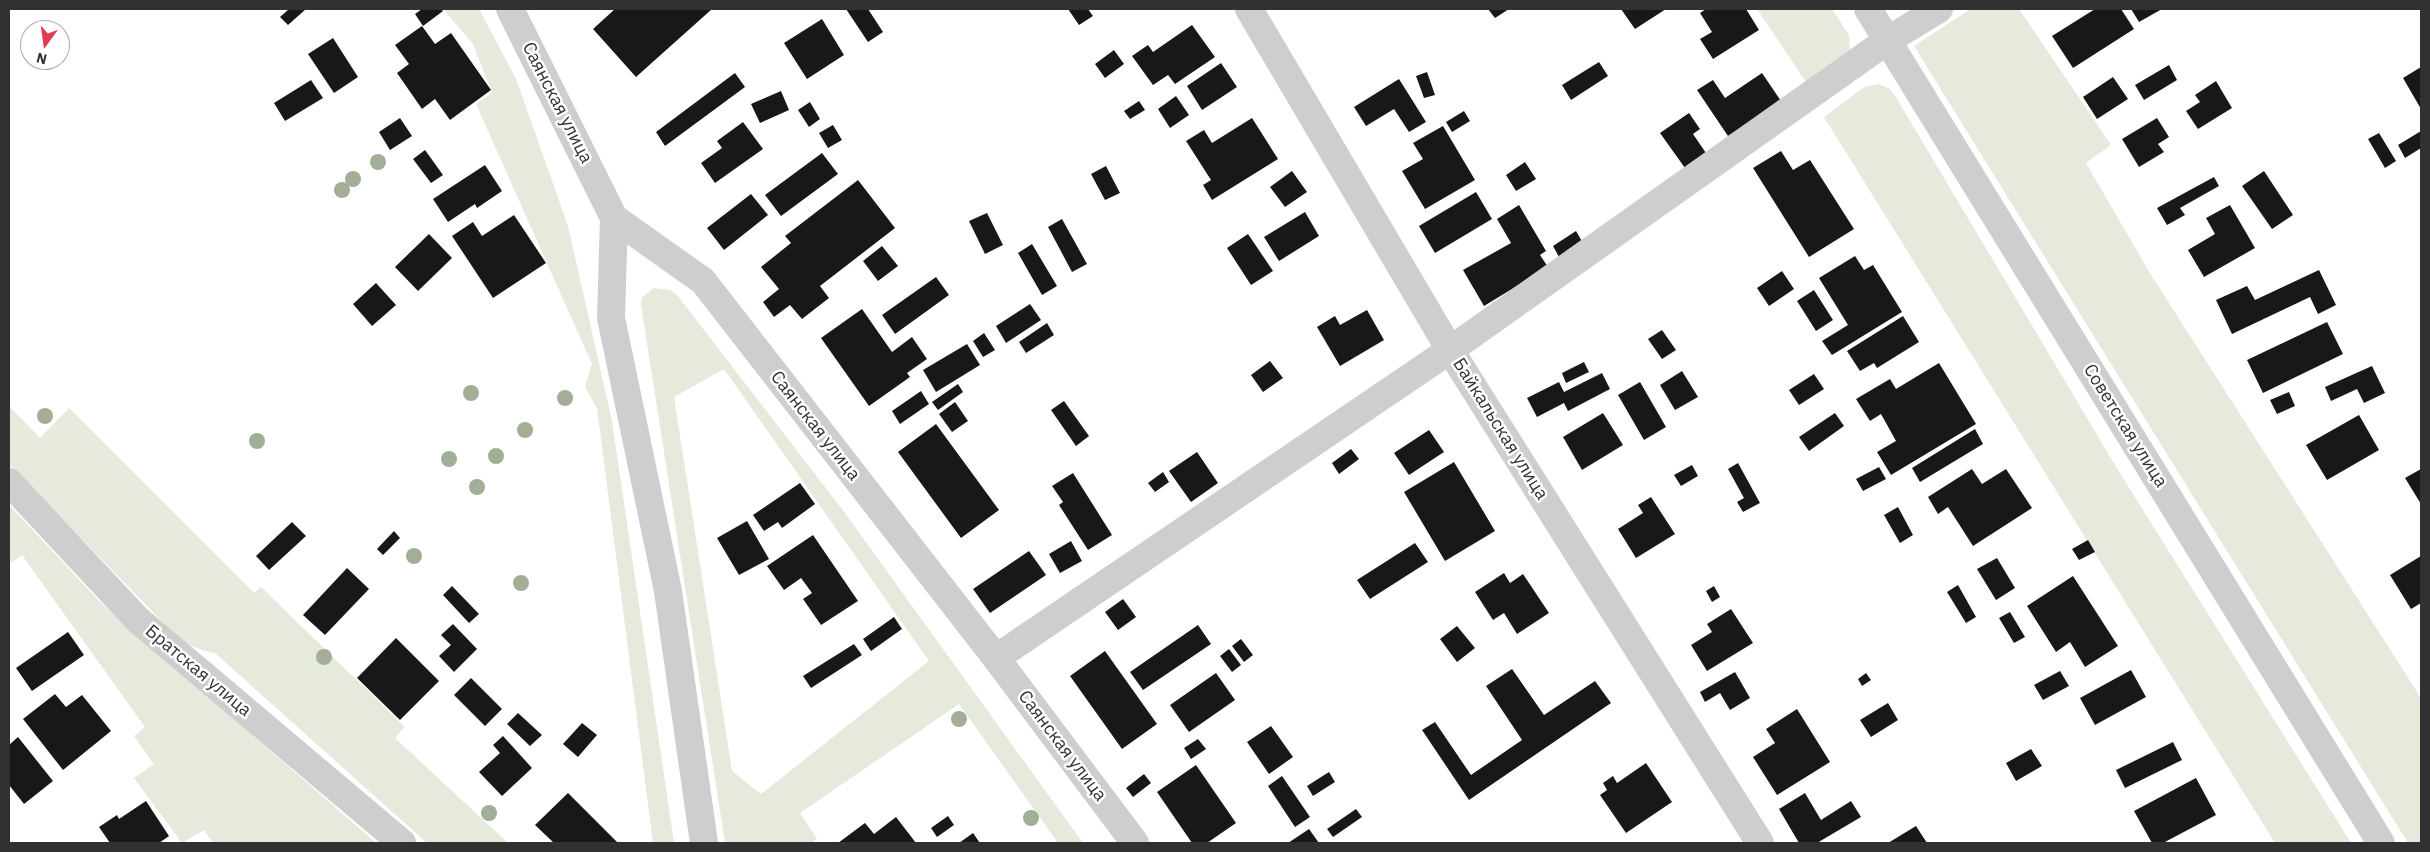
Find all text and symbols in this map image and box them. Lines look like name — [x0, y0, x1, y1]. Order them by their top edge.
north arrow — [20, 20, 70, 70]
street label: Саянская улица — [517, 39, 597, 167]
text: N — [35, 49, 49, 69]
street label: Байкальская улица — [1448, 354, 1552, 504]
street label: Советская улица — [2078, 360, 2172, 492]
street label: Саянская улица — [766, 367, 864, 485]
street label: Братская улица — [141, 620, 255, 722]
street label: Саянская улица — [1013, 686, 1111, 806]

